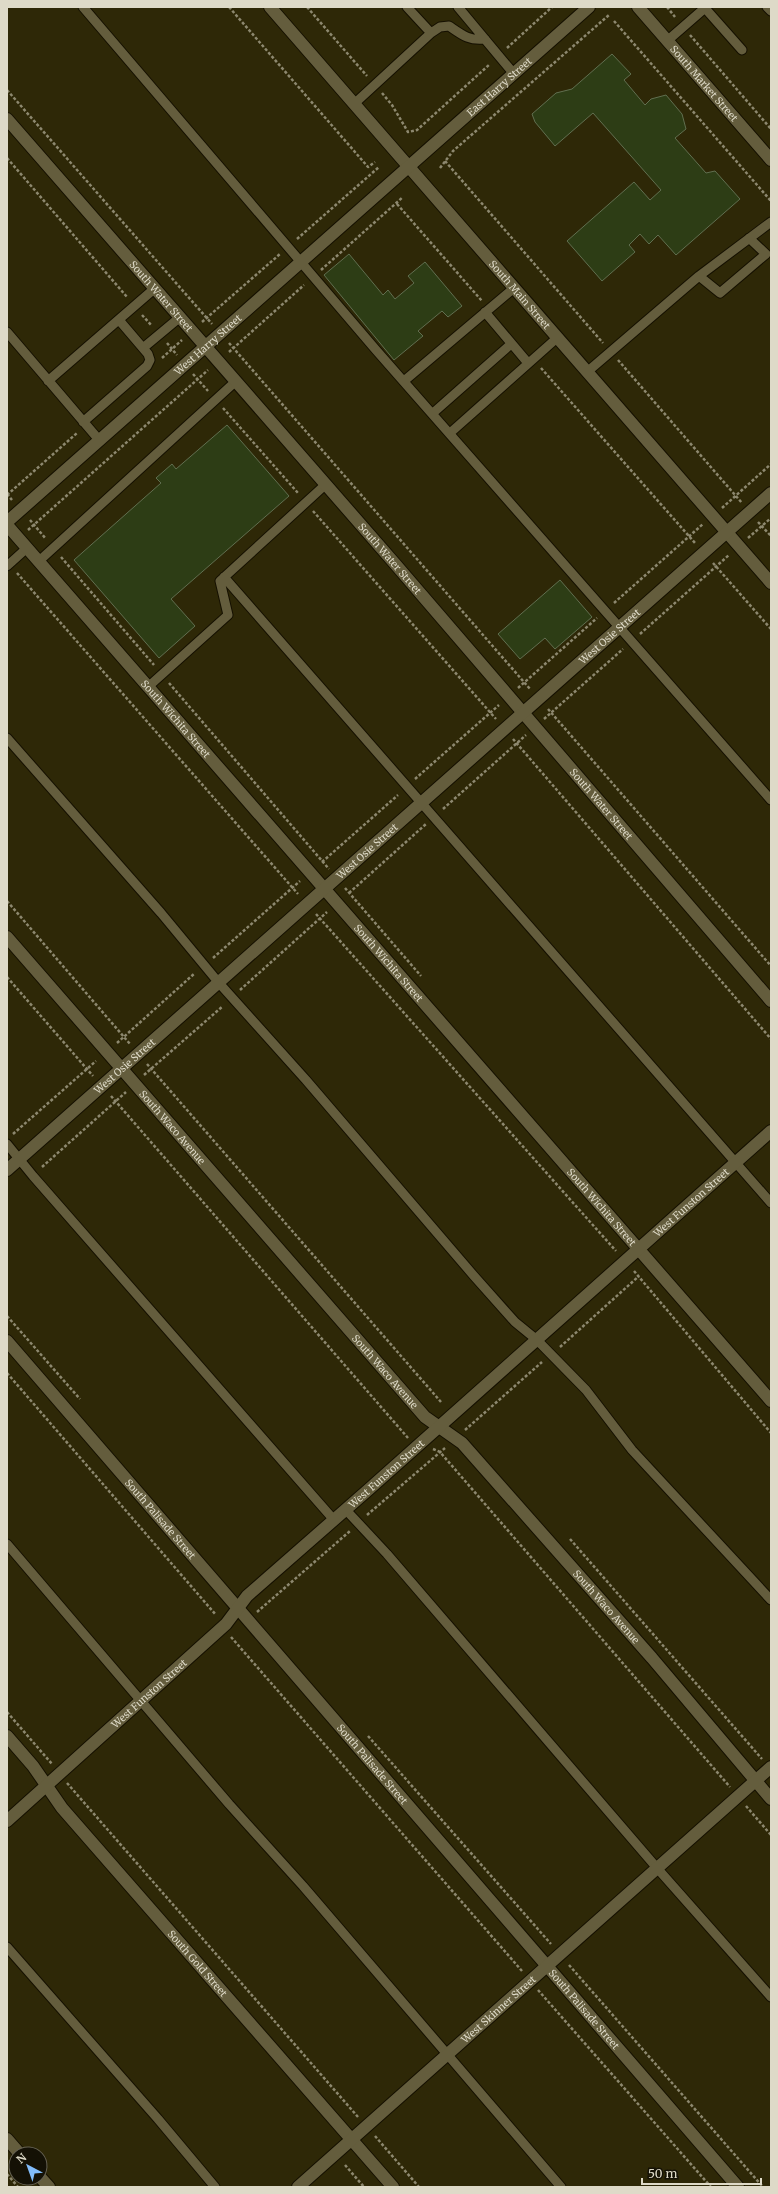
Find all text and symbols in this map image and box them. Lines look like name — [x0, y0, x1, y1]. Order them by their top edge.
street label: South Market Street — [668, 42, 741, 124]
street label: East Harry Street — [464, 54, 534, 119]
street label: South Main Street — [486, 257, 554, 332]
street label: South Water Street — [127, 258, 196, 334]
street label: West Harry Street — [171, 311, 244, 378]
street label: South Water Street — [356, 520, 425, 597]
street label: West Osie Street — [575, 605, 643, 667]
street label: South Wichita Street — [138, 677, 213, 760]
street label: South Water Street — [567, 766, 636, 842]
street label: West Osie Street — [333, 820, 400, 882]
street label: South Wichita Street — [351, 921, 426, 1005]
street label: West Osie Street — [90, 1035, 158, 1097]
street label: South Waco Avenue — [137, 1087, 208, 1167]
street label: South Wichita Street — [564, 1165, 639, 1249]
street label: West Funston Street — [650, 1165, 732, 1240]
street label: South Waco Avenue — [349, 1332, 421, 1411]
street label: West Funston Street — [345, 1436, 427, 1511]
street label: South Palisade Street — [122, 1476, 199, 1562]
street label: South Waco Avenue — [570, 1567, 643, 1646]
street label: West Funston Street — [108, 1656, 189, 1731]
street label: South Palisade Street — [334, 1721, 411, 1807]
street label: South Gold Street — [165, 1927, 230, 1999]
street label: South Palisade Street — [546, 1966, 623, 2052]
street label: West Skinner Street — [458, 1972, 539, 2046]
north arrow — [8, 2146, 48, 2186]
text: N — [14, 2150, 30, 2167]
scale bar — [642, 2160, 761, 2186]
text: 50 m — [648, 2166, 677, 2181]

